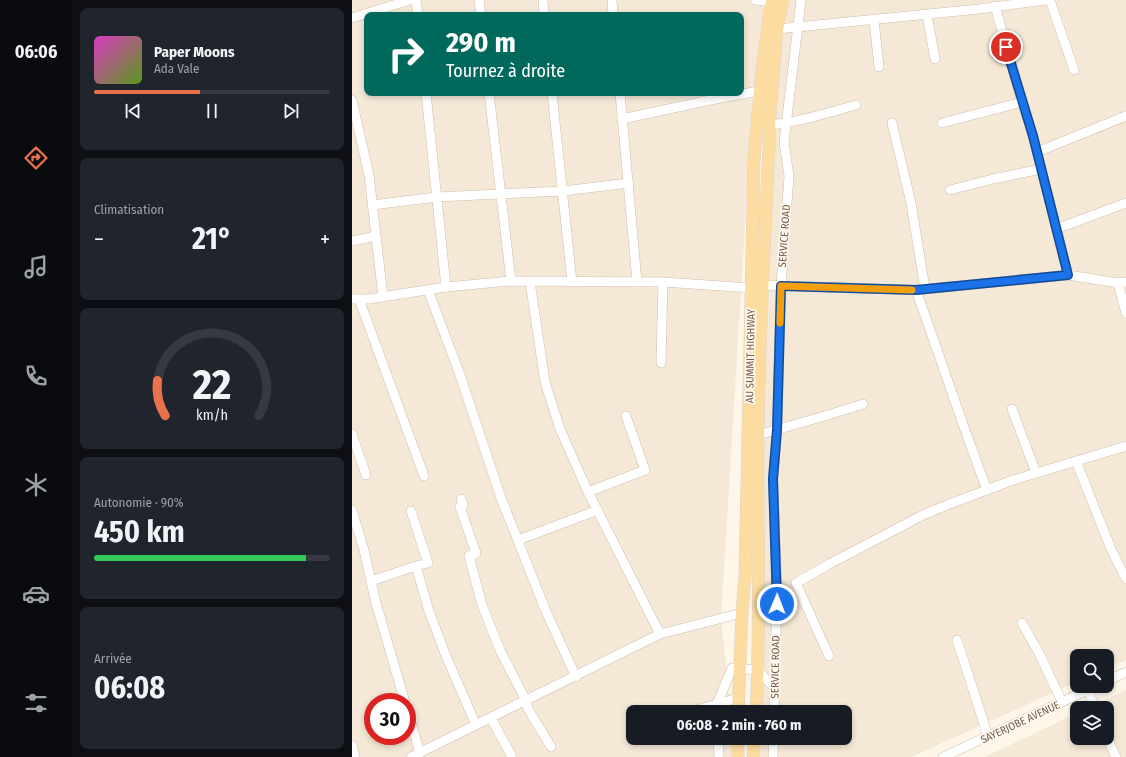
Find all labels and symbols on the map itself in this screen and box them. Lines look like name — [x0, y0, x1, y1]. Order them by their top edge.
pin — [989, 30, 1023, 64]
street label: SERVICE ROAD — [776, 204, 793, 268]
street label: AU SUMMIT HIGHWAY — [743, 308, 758, 403]
position arrow — [756, 583, 798, 625]
street label: SERVICE ROAD — [768, 635, 783, 699]
speed limit sign: 30 — [364, 693, 416, 745]
street label: SAYERJOBE AVENUE — [979, 698, 1062, 746]

